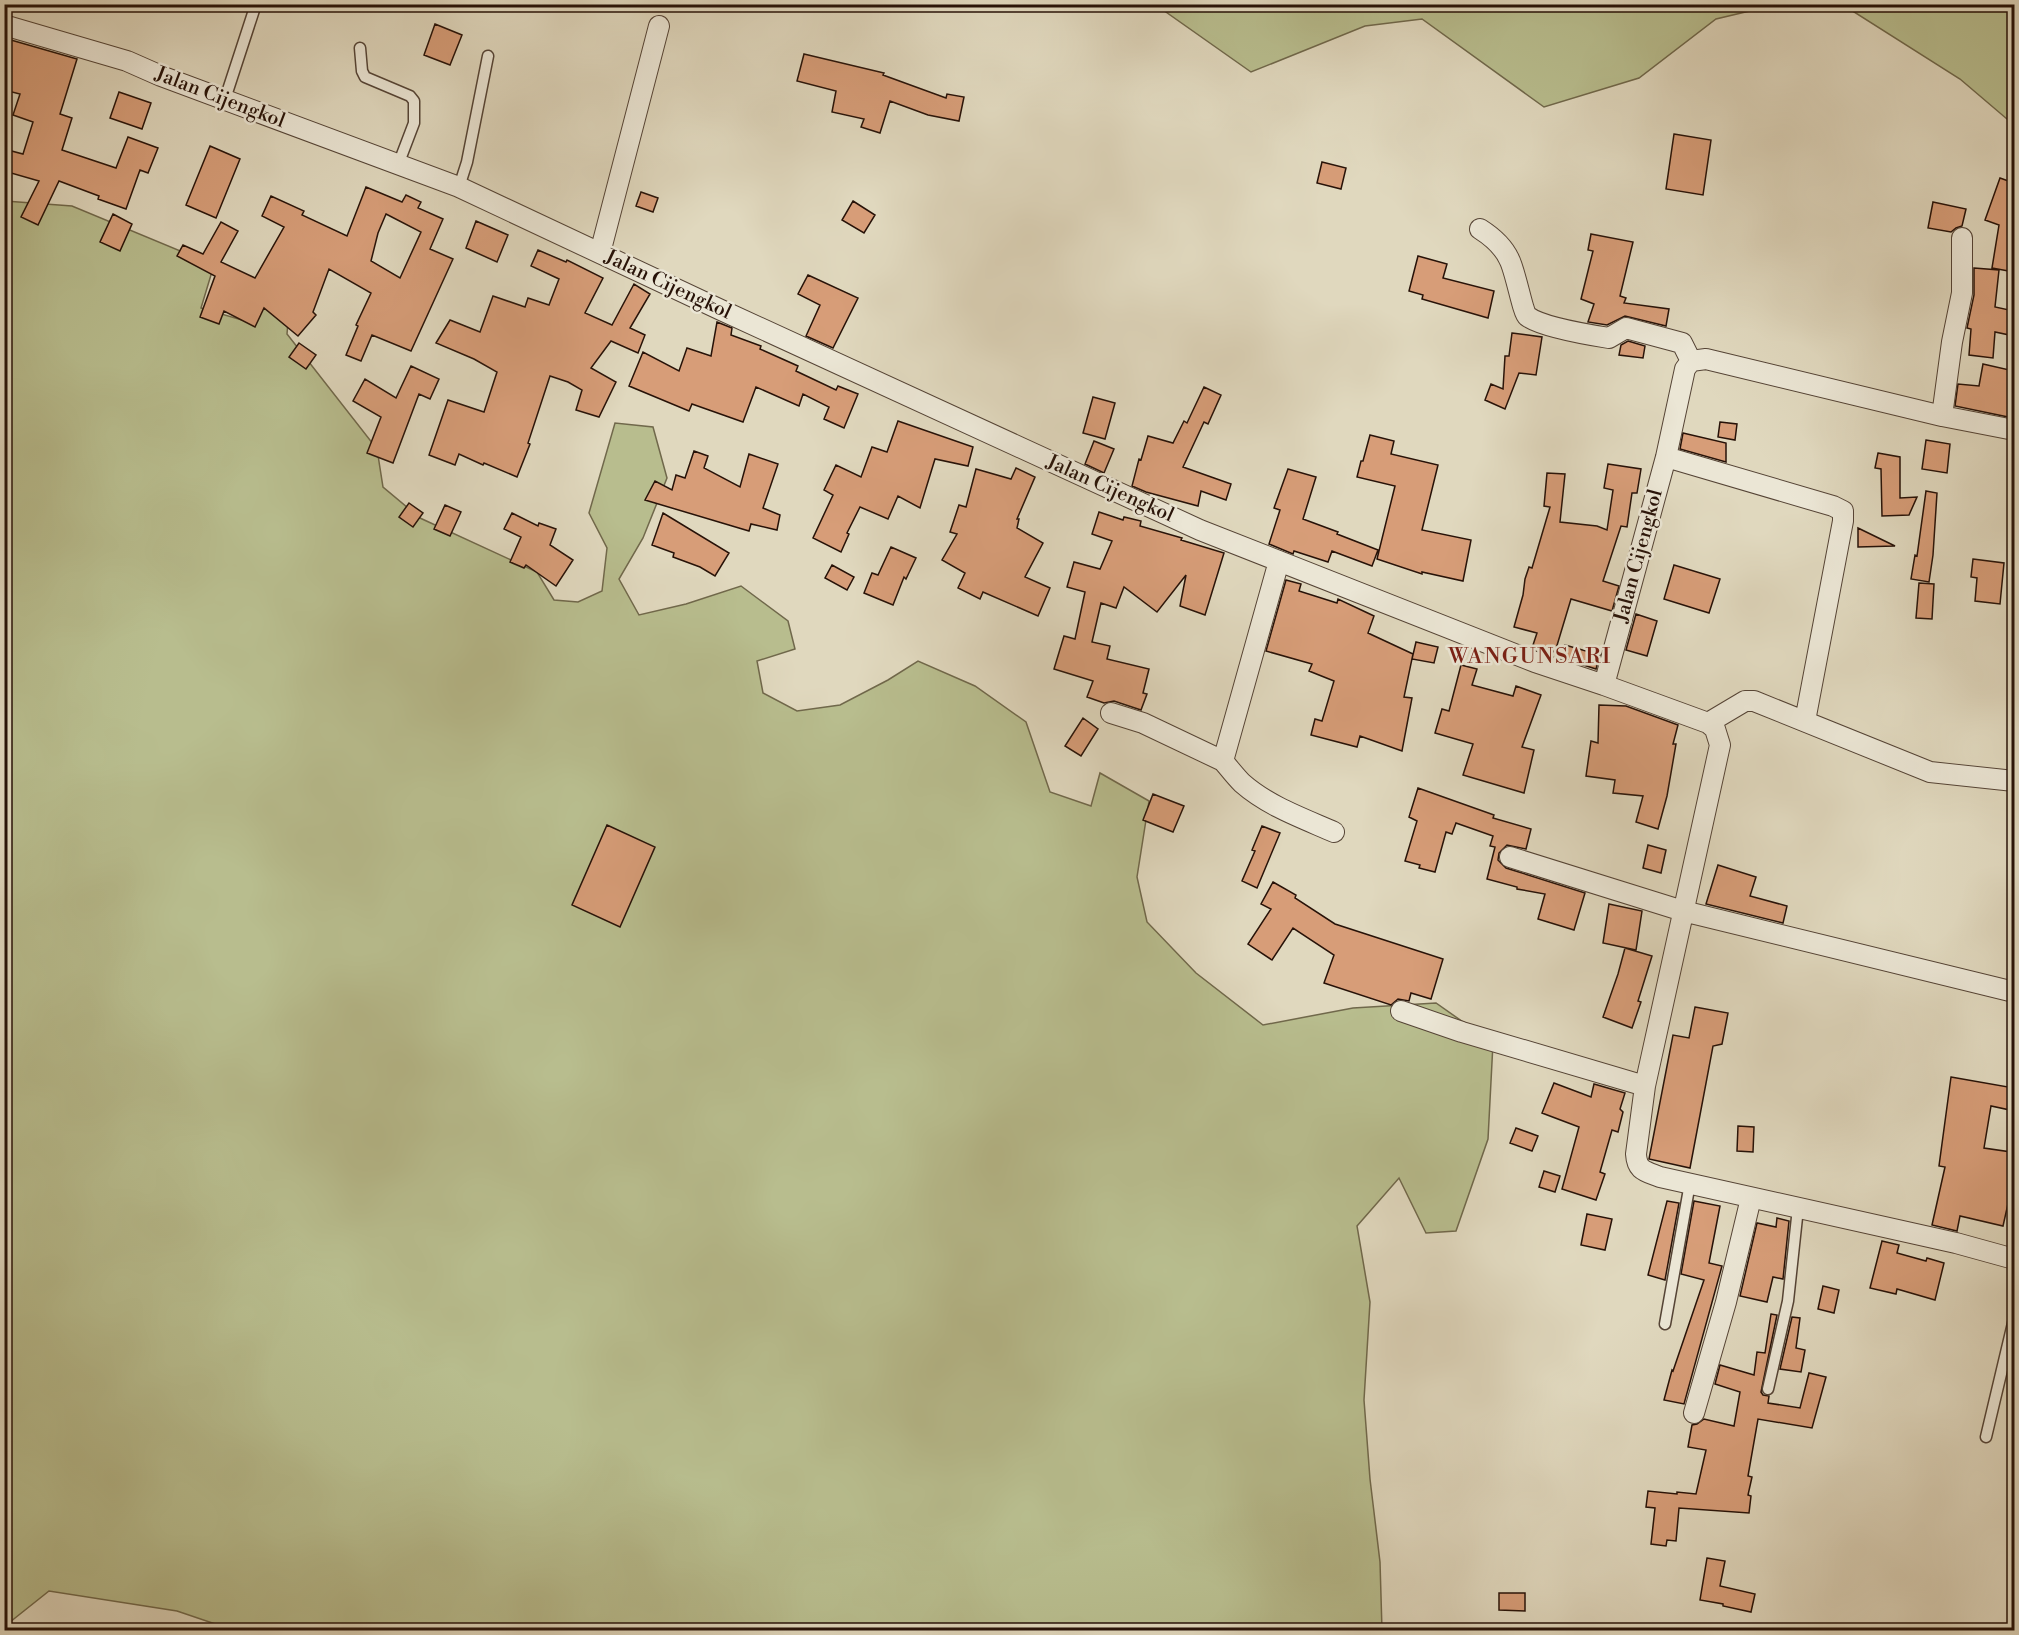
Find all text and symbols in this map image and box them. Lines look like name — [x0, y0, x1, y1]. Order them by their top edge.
street label: Jalan Cijengkol — [151, 61, 288, 134]
street label: Jalan Cijengkol — [600, 244, 735, 325]
street label: Jalan Cijengkol — [1041, 449, 1178, 528]
street label: Jalan Cijengkol — [1609, 487, 1669, 626]
district label: WANGUNSARI — [1447, 643, 1612, 670]

